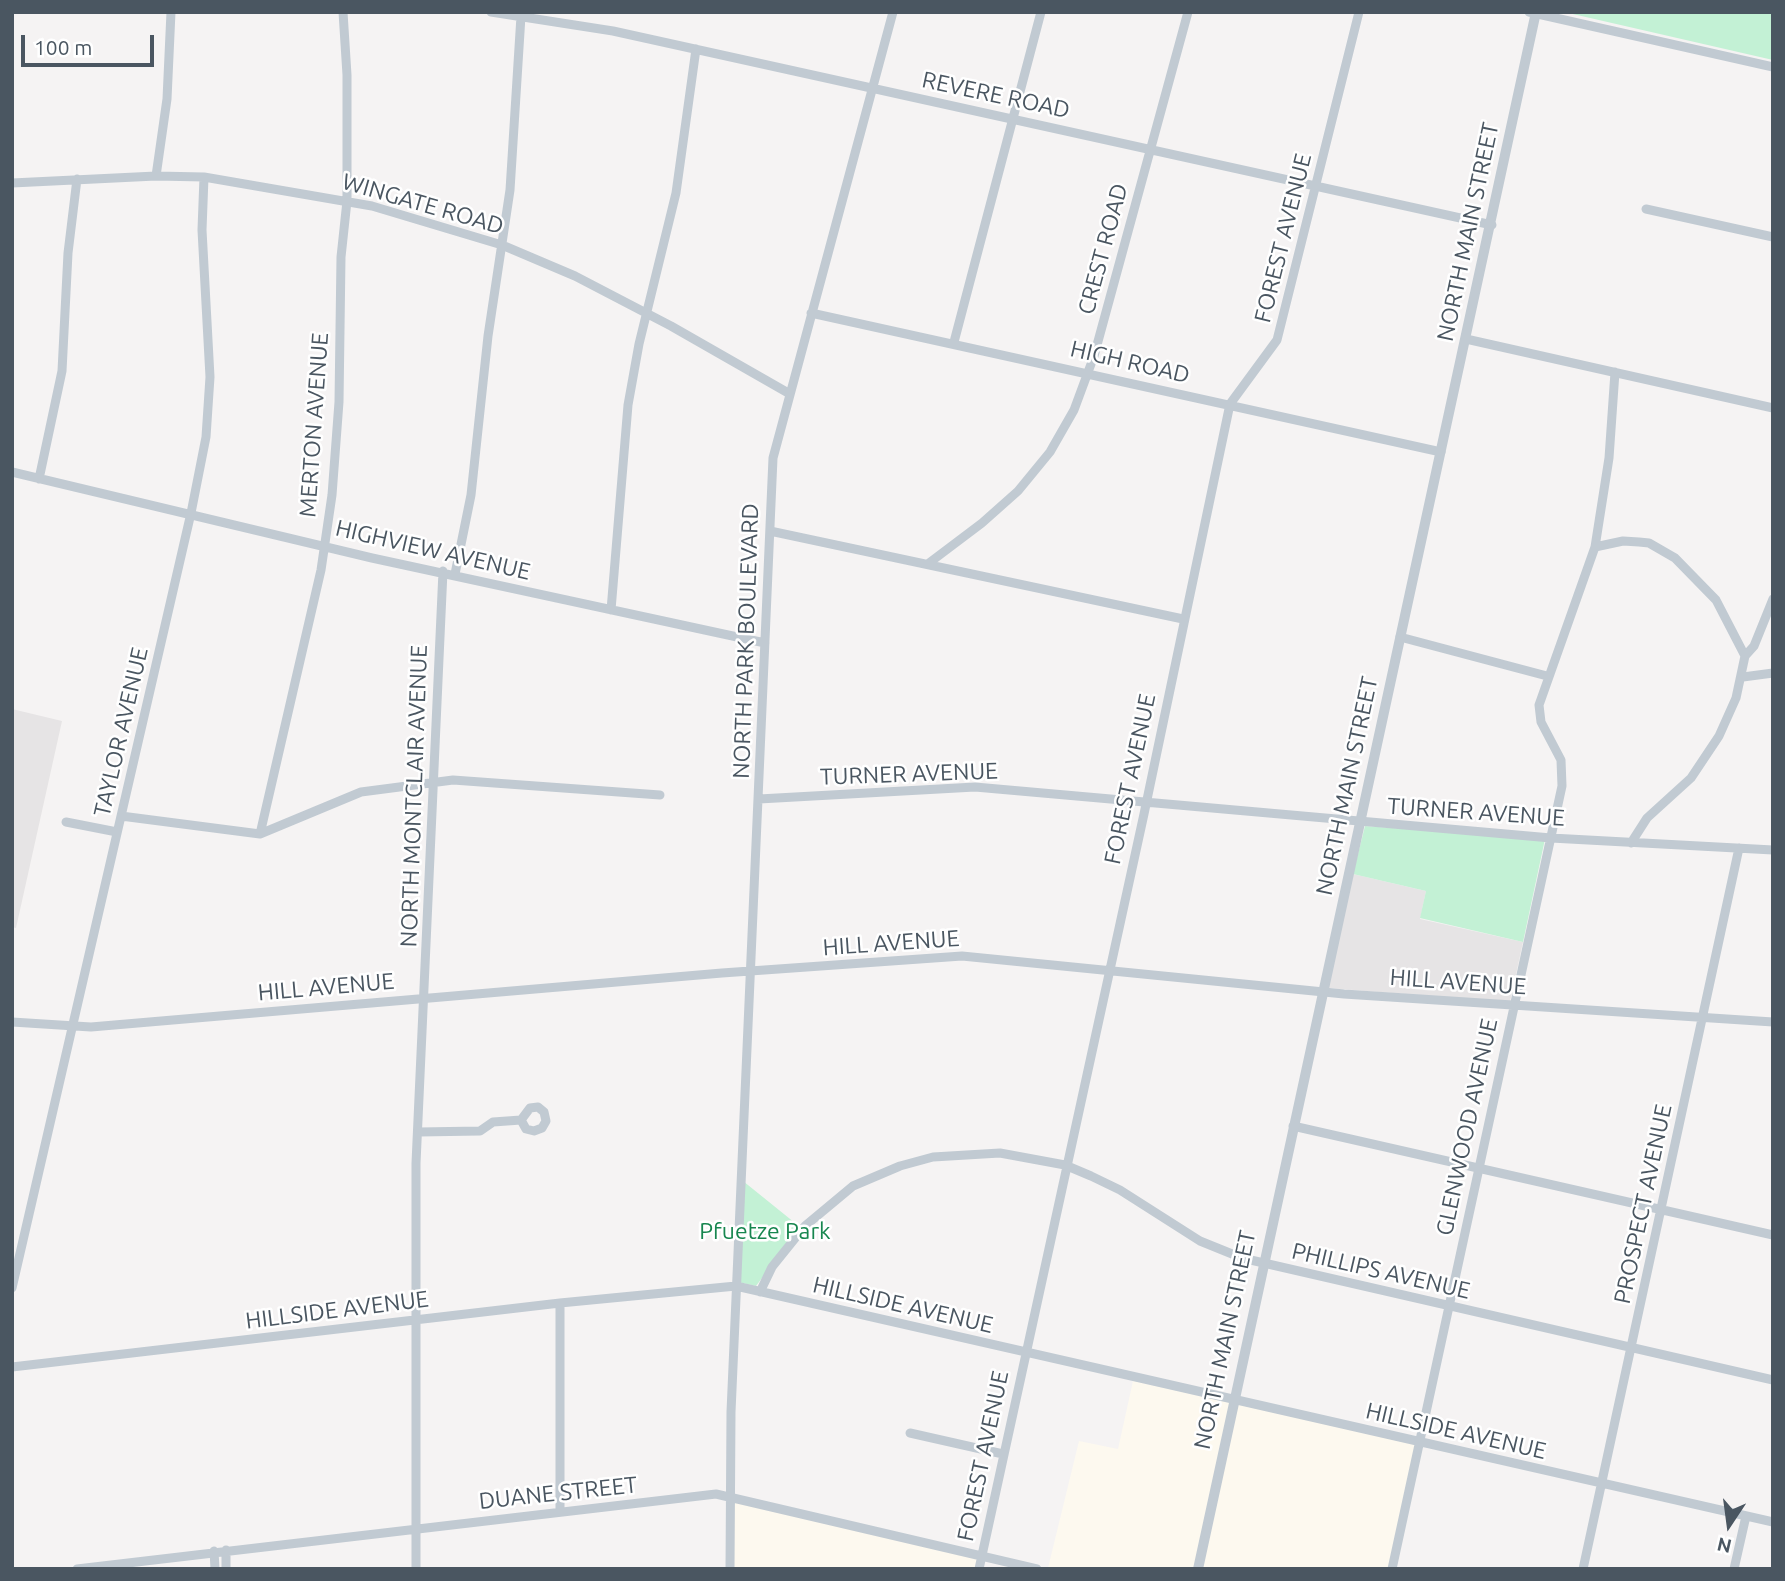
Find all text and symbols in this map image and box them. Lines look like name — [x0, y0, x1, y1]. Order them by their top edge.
scale bar — [24, 21, 158, 65]
text: 100 m — [34, 35, 92, 59]
street label: REVERE ROAD — [920, 66, 1072, 124]
street label: NORTH MAIN STREET — [1431, 120, 1505, 344]
street label: FOREST AVENUE — [1249, 150, 1317, 326]
street label: WINGATE ROAD — [339, 168, 507, 240]
street label: CREST ROAD — [1072, 180, 1134, 318]
street label: MERTON AVENUE — [294, 332, 334, 518]
street label: HIGH ROAD — [1068, 335, 1192, 389]
street label: NORTH PARK BOULEVARD — [727, 503, 765, 779]
street label: HIGHVIEW AVENUE — [333, 514, 533, 586]
street label: NORTH MONTCLAIR AVENUE — [395, 644, 433, 948]
street label: TAYLOR AVENUE — [88, 645, 154, 819]
street label: NORTH MAIN STREET — [1310, 674, 1384, 898]
street label: FOREST AVENUE — [1098, 691, 1162, 867]
street label: TURNER AVENUE — [820, 757, 998, 791]
street label: TURNER AVENUE — [1386, 792, 1566, 832]
street label: HILL AVENUE — [822, 924, 960, 962]
street label: HILL AVENUE — [1389, 963, 1527, 1001]
street label: HILL AVENUE — [257, 967, 395, 1007]
street label: GLENWOOD AVENUE — [1431, 1016, 1503, 1238]
street label: PROSPECT AVENUE — [1608, 1102, 1678, 1306]
park label: Pfuetze Park — [699, 1217, 831, 1245]
street label: NORTH MAIN STREET — [1188, 1228, 1262, 1452]
street label: PHILLIPS AVENUE — [1289, 1237, 1473, 1305]
street label: HILLSIDE AVENUE — [810, 1271, 996, 1339]
street label: HILLSIDE AVENUE — [244, 1285, 430, 1335]
street label: FOREST AVENUE — [951, 1368, 1015, 1544]
street label: HILLSIDE AVENUE — [1363, 1397, 1549, 1465]
street label: DUANE STREET — [477, 1471, 639, 1515]
north arrow — [1694, 1490, 1764, 1560]
text: N — [1715, 1533, 1734, 1558]

